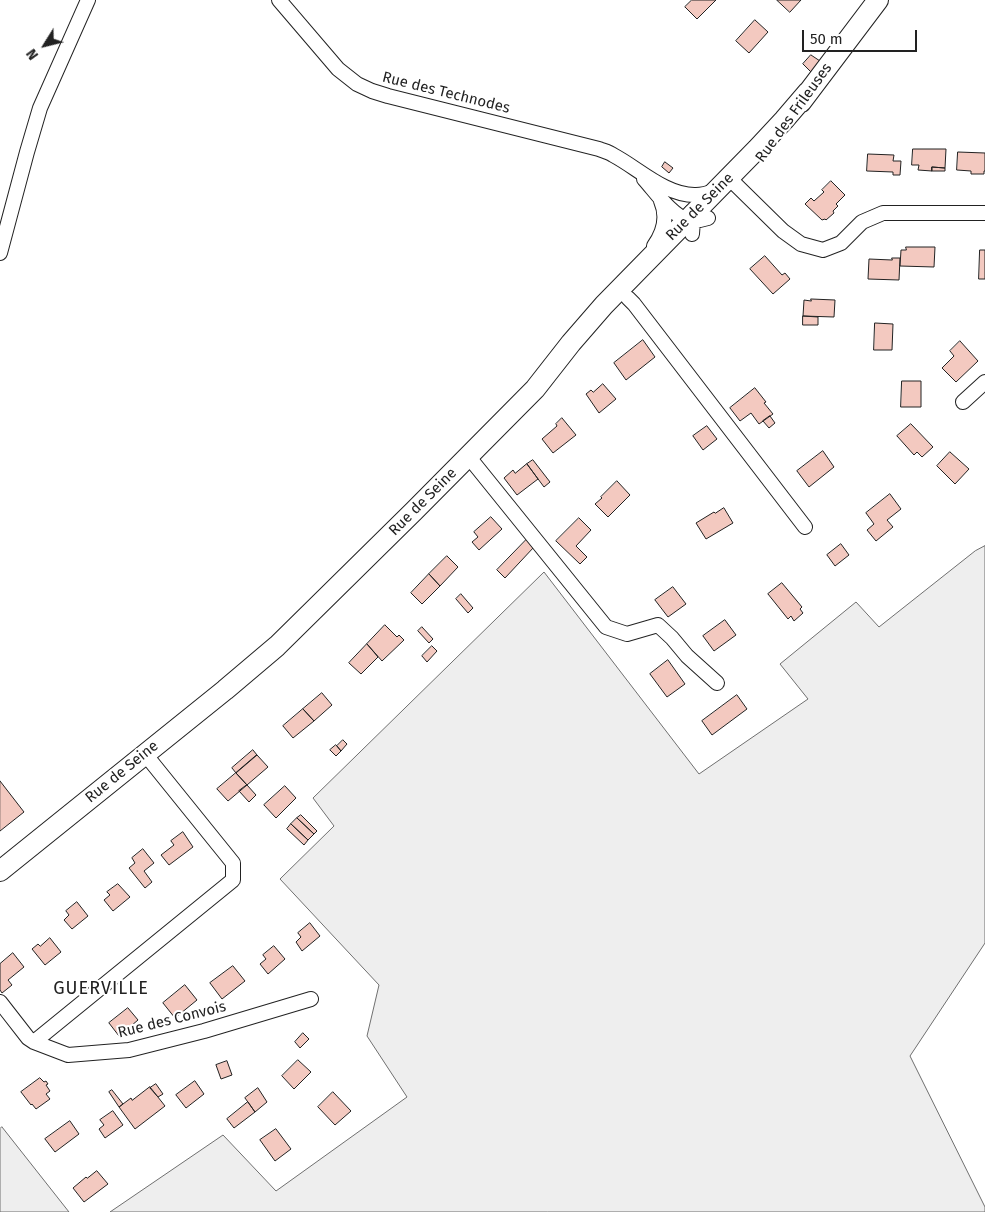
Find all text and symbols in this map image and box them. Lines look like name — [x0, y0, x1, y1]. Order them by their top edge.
north arrow — [20, 20, 70, 70]
scale bar — [805, 20, 920, 52]
text: 50 m — [810, 30, 843, 48]
text: N — [23, 45, 42, 63]
street label: Rue des Frileuses — [752, 60, 836, 166]
street label: Rue des Technodes — [380, 68, 512, 118]
street label: Rue de Seine — [662, 169, 738, 245]
street label: Rue de Seine — [385, 464, 461, 540]
street label: Rue de Seine — [82, 737, 162, 807]
district label: GUERVILLE — [52, 978, 150, 1000]
street label: Rue des Convois — [116, 998, 228, 1042]

